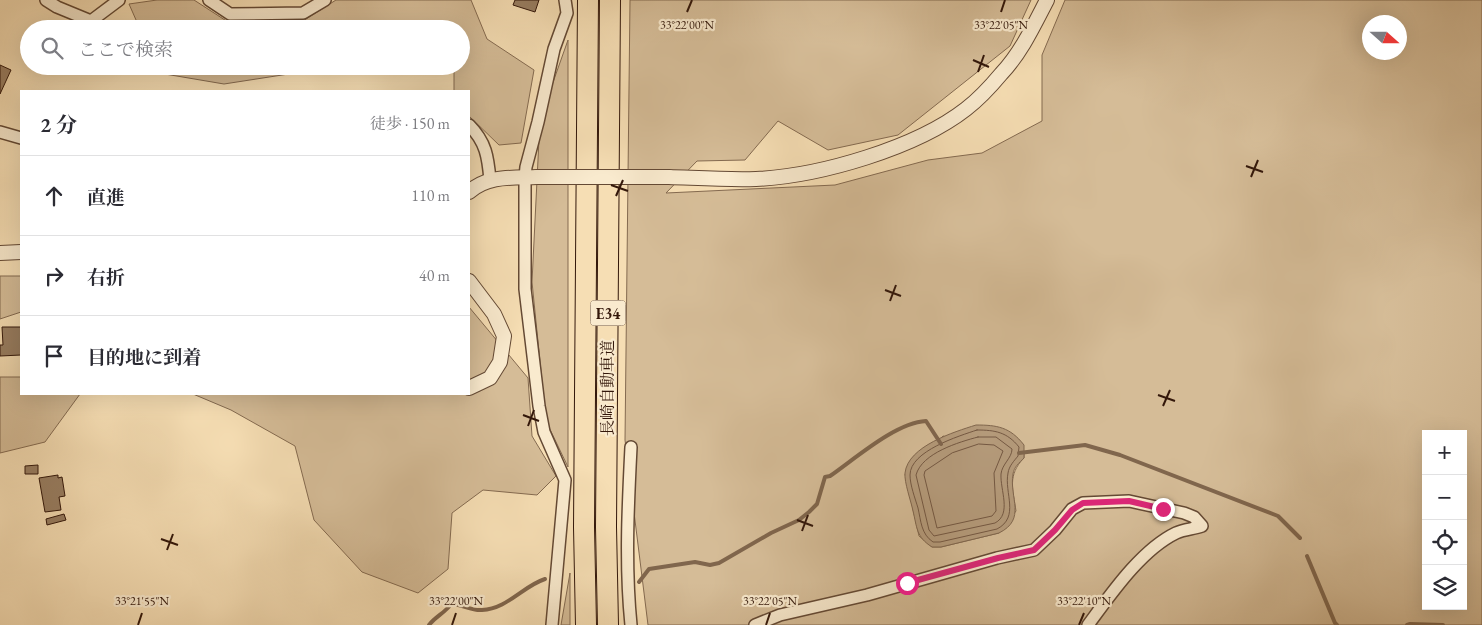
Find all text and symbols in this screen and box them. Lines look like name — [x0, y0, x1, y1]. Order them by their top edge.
north arrow — [1362, 15, 1407, 60]
text: 33°22'00"N — [660, 17, 714, 33]
text: 33°22'05"N — [974, 17, 1028, 33]
search box — [20, 20, 470, 75]
icon: search — [38, 34, 66, 62]
text: ここで検索 — [78, 37, 173, 62]
text: 2 分 — [40, 111, 77, 138]
text: 徒歩 · 150 m — [370, 113, 450, 134]
icon: ahead — [40, 182, 68, 210]
text: 直進 — [87, 185, 125, 210]
text: 110 m — [411, 185, 450, 206]
icon: right — [40, 262, 68, 290]
text: 右折 — [87, 265, 125, 290]
text: 40 m — [419, 265, 450, 286]
road number: E34 — [590, 300, 626, 326]
street label: 長崎自動車道 — [597, 340, 618, 436]
icon: arrive — [40, 342, 68, 370]
text: 目的地に到着 — [87, 345, 201, 370]
map controls — [1422, 430, 1467, 610]
button: + — [1422, 430, 1467, 475]
button: − — [1422, 475, 1467, 520]
route end — [1152, 498, 1175, 521]
button: locate — [1422, 520, 1467, 565]
button: layers — [1422, 565, 1467, 610]
route start — [896, 572, 919, 595]
text: 33°21'55"N — [115, 593, 169, 609]
text: 33°22'00"N — [429, 593, 483, 609]
text: 33°22'05"N — [743, 593, 797, 609]
text: 33°22'10"N — [1057, 593, 1111, 609]

